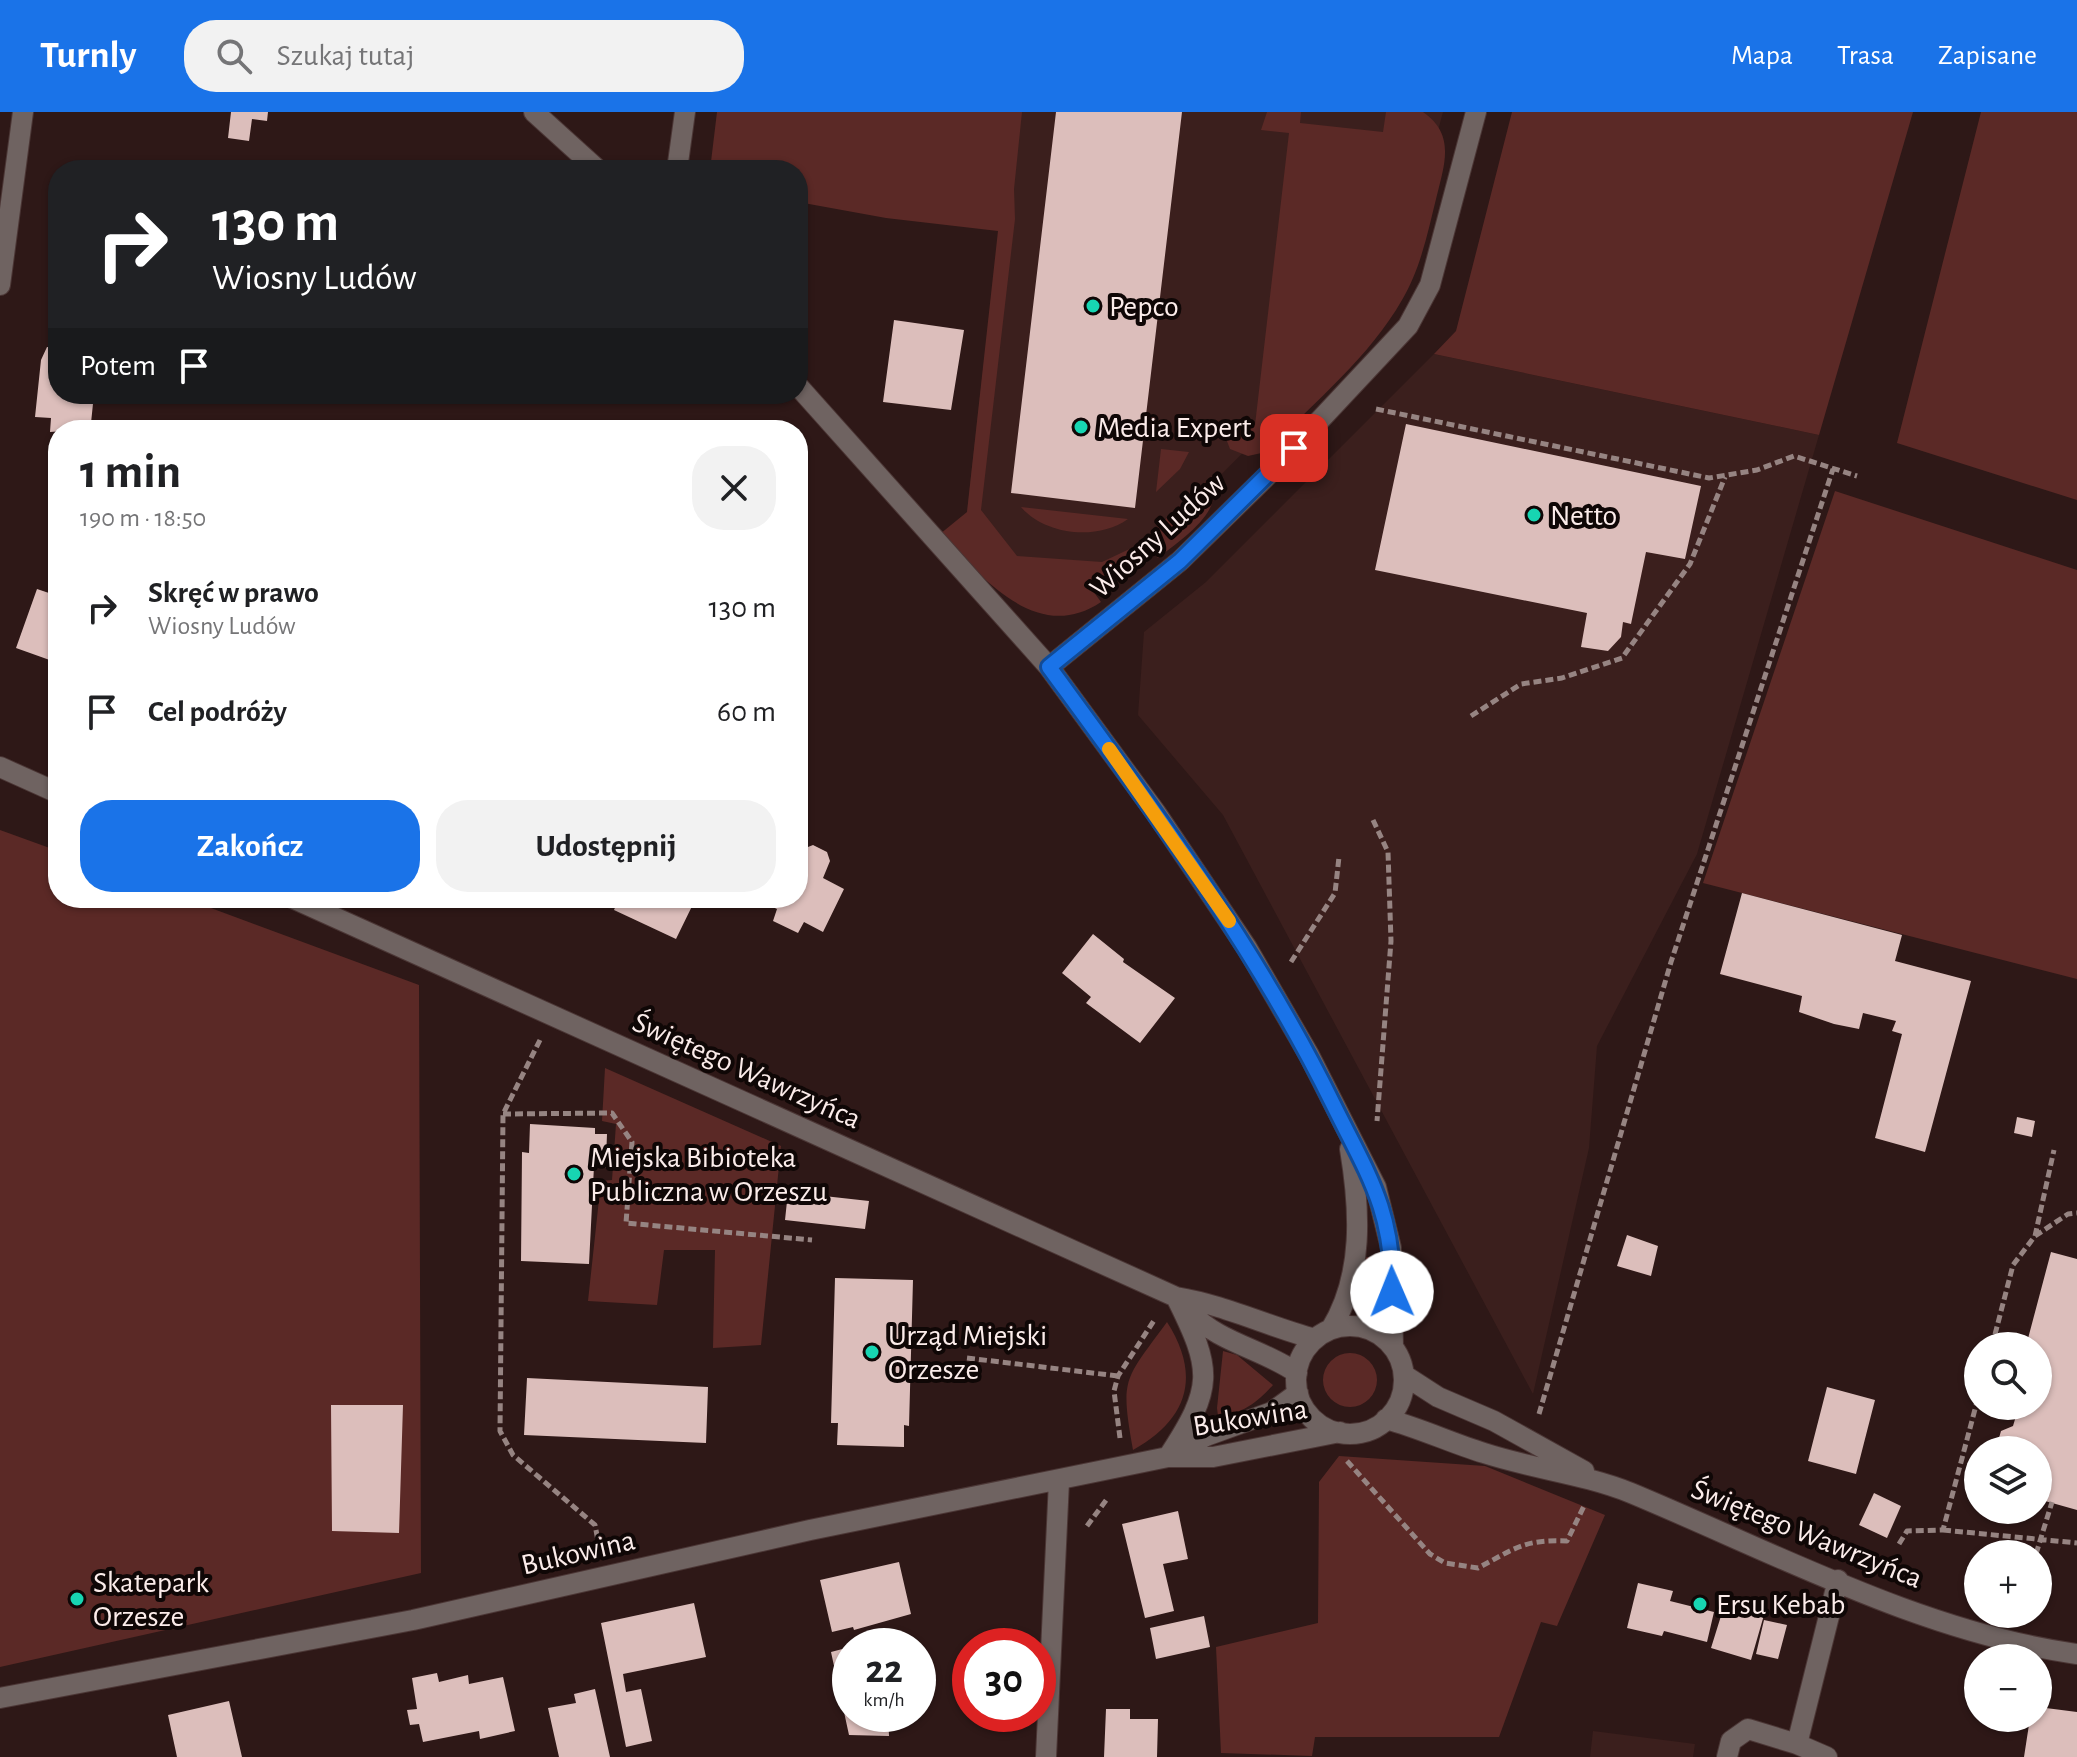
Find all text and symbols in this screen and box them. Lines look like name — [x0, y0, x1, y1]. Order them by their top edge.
search box — [184, 20, 744, 92]
icon: search — [212, 34, 256, 78]
text: Turnly — [40, 37, 136, 75]
text: Szukaj tutaj — [276, 41, 414, 71]
text: Mapa — [1731, 42, 1793, 70]
text: Trasa — [1837, 42, 1894, 70]
text: Zapisane — [1938, 42, 2037, 70]
icon: right — [80, 192, 184, 296]
text: 130 m — [212, 195, 339, 251]
text: Wiosny Ludów — [212, 260, 416, 296]
place label: Pepco — [1109, 292, 1179, 322]
marker: Pepco — [1084, 297, 1102, 315]
icon: arrive — [172, 344, 216, 388]
text: Potem — [80, 351, 156, 381]
place label: Media Expert — [1097, 413, 1252, 443]
pin — [1260, 414, 1328, 482]
marker: Media Expert — [1072, 418, 1090, 436]
icon: arrive — [1272, 426, 1316, 470]
button: close — [692, 446, 776, 530]
text: 1 min — [80, 449, 181, 497]
street label: Wiosny Ludów — [1084, 468, 1231, 604]
place label: Netto — [1550, 501, 1617, 531]
text: 190 m · 18:50 — [80, 505, 206, 531]
marker: Netto — [1525, 506, 1543, 524]
text: Skręć w prawo — [148, 578, 319, 608]
icon: right — [80, 586, 124, 630]
text: 130 m — [709, 593, 776, 623]
text: Wiosny Ludów — [148, 613, 296, 639]
icon: arrive — [80, 690, 124, 734]
text: Cel podróży — [148, 697, 287, 727]
text: 60 m — [717, 697, 776, 727]
button: Zakończ — [80, 800, 420, 892]
button: Udostępnij — [436, 800, 776, 892]
street label: Świętego Wawrzyńca — [628, 1004, 866, 1135]
place label: Miejska Bibioteka Publiczna w Orzeszu — [590, 1143, 827, 1207]
marker: Miejska Bibioteka Publiczna w Orzeszu — [565, 1165, 583, 1183]
position arrow — [1350, 1250, 1434, 1334]
place label: Urząd Miejski Orzesze — [888, 1321, 1047, 1385]
map controls — [1964, 1332, 2052, 1732]
button: search — [1964, 1332, 2052, 1420]
marker: Urząd Miejski Orzesze — [863, 1343, 881, 1361]
street label: Bukowina — [1191, 1394, 1310, 1442]
button: layers — [1964, 1436, 2052, 1524]
street label: Świętego Wawrzyńca — [1687, 1471, 1927, 1594]
street label: Bukowina — [518, 1525, 638, 1581]
button: + — [1964, 1540, 2052, 1628]
place label: Skatepark Orzesze — [93, 1568, 209, 1632]
marker: Skatepark Orzesze — [68, 1590, 86, 1608]
place label: Ersu Kebab — [1716, 1590, 1845, 1620]
marker: Ersu Kebab — [1691, 1595, 1709, 1613]
speed limit sign: 30 — [952, 1628, 1056, 1732]
button: − — [1964, 1644, 2052, 1732]
text: 22 — [865, 1650, 903, 1690]
text: km/h — [863, 1690, 905, 1710]

